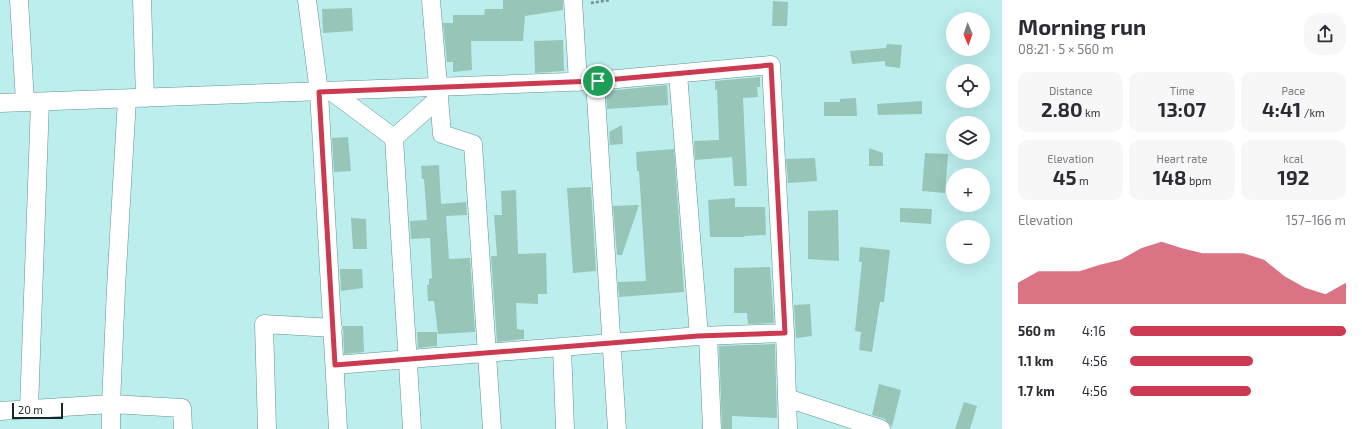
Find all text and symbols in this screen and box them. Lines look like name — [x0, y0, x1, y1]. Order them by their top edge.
north arrow — [946, 12, 990, 56]
map controls — [946, 12, 990, 264]
text: Morning run — [1018, 13, 1146, 39]
button: share — [1304, 13, 1346, 55]
text: 08:21 · 5 × 560 m — [1018, 41, 1114, 57]
pin — [581, 64, 615, 98]
button: locate — [946, 64, 990, 108]
icon: arrive — [587, 70, 609, 92]
text: Distance — [1049, 84, 1092, 97]
text: Time — [1170, 84, 1194, 97]
text: Pace — [1281, 84, 1305, 97]
text: 2.80 — [1041, 97, 1083, 121]
text: 13:07 — [1158, 97, 1206, 121]
text: 4:41 — [1262, 97, 1301, 121]
text: km — [1083, 106, 1100, 119]
text: /km — [1301, 106, 1325, 119]
button: layers — [946, 116, 990, 160]
text: Elevation — [1047, 152, 1094, 165]
text: Heart rate — [1157, 152, 1207, 165]
text: kcal — [1283, 152, 1303, 165]
text: 45 — [1053, 165, 1077, 189]
text: 148 — [1153, 165, 1187, 189]
text: 192 — [1277, 165, 1309, 189]
button: + — [946, 168, 990, 212]
text: m — [1077, 174, 1089, 187]
text: bpm — [1187, 174, 1211, 187]
text: Elevation — [1018, 212, 1073, 228]
text: 157–166 m — [1286, 212, 1346, 228]
button: − — [946, 220, 990, 264]
text: 560 m — [1018, 323, 1055, 339]
text: 4:16 — [1082, 323, 1106, 339]
text: 1.1 km — [1018, 353, 1053, 369]
text: 4:56 — [1082, 353, 1107, 369]
text: 1.7 km — [1018, 383, 1055, 399]
text: 4:56 — [1082, 383, 1107, 399]
scale bar — [12, 401, 63, 420]
text: 20 m — [18, 403, 43, 416]

